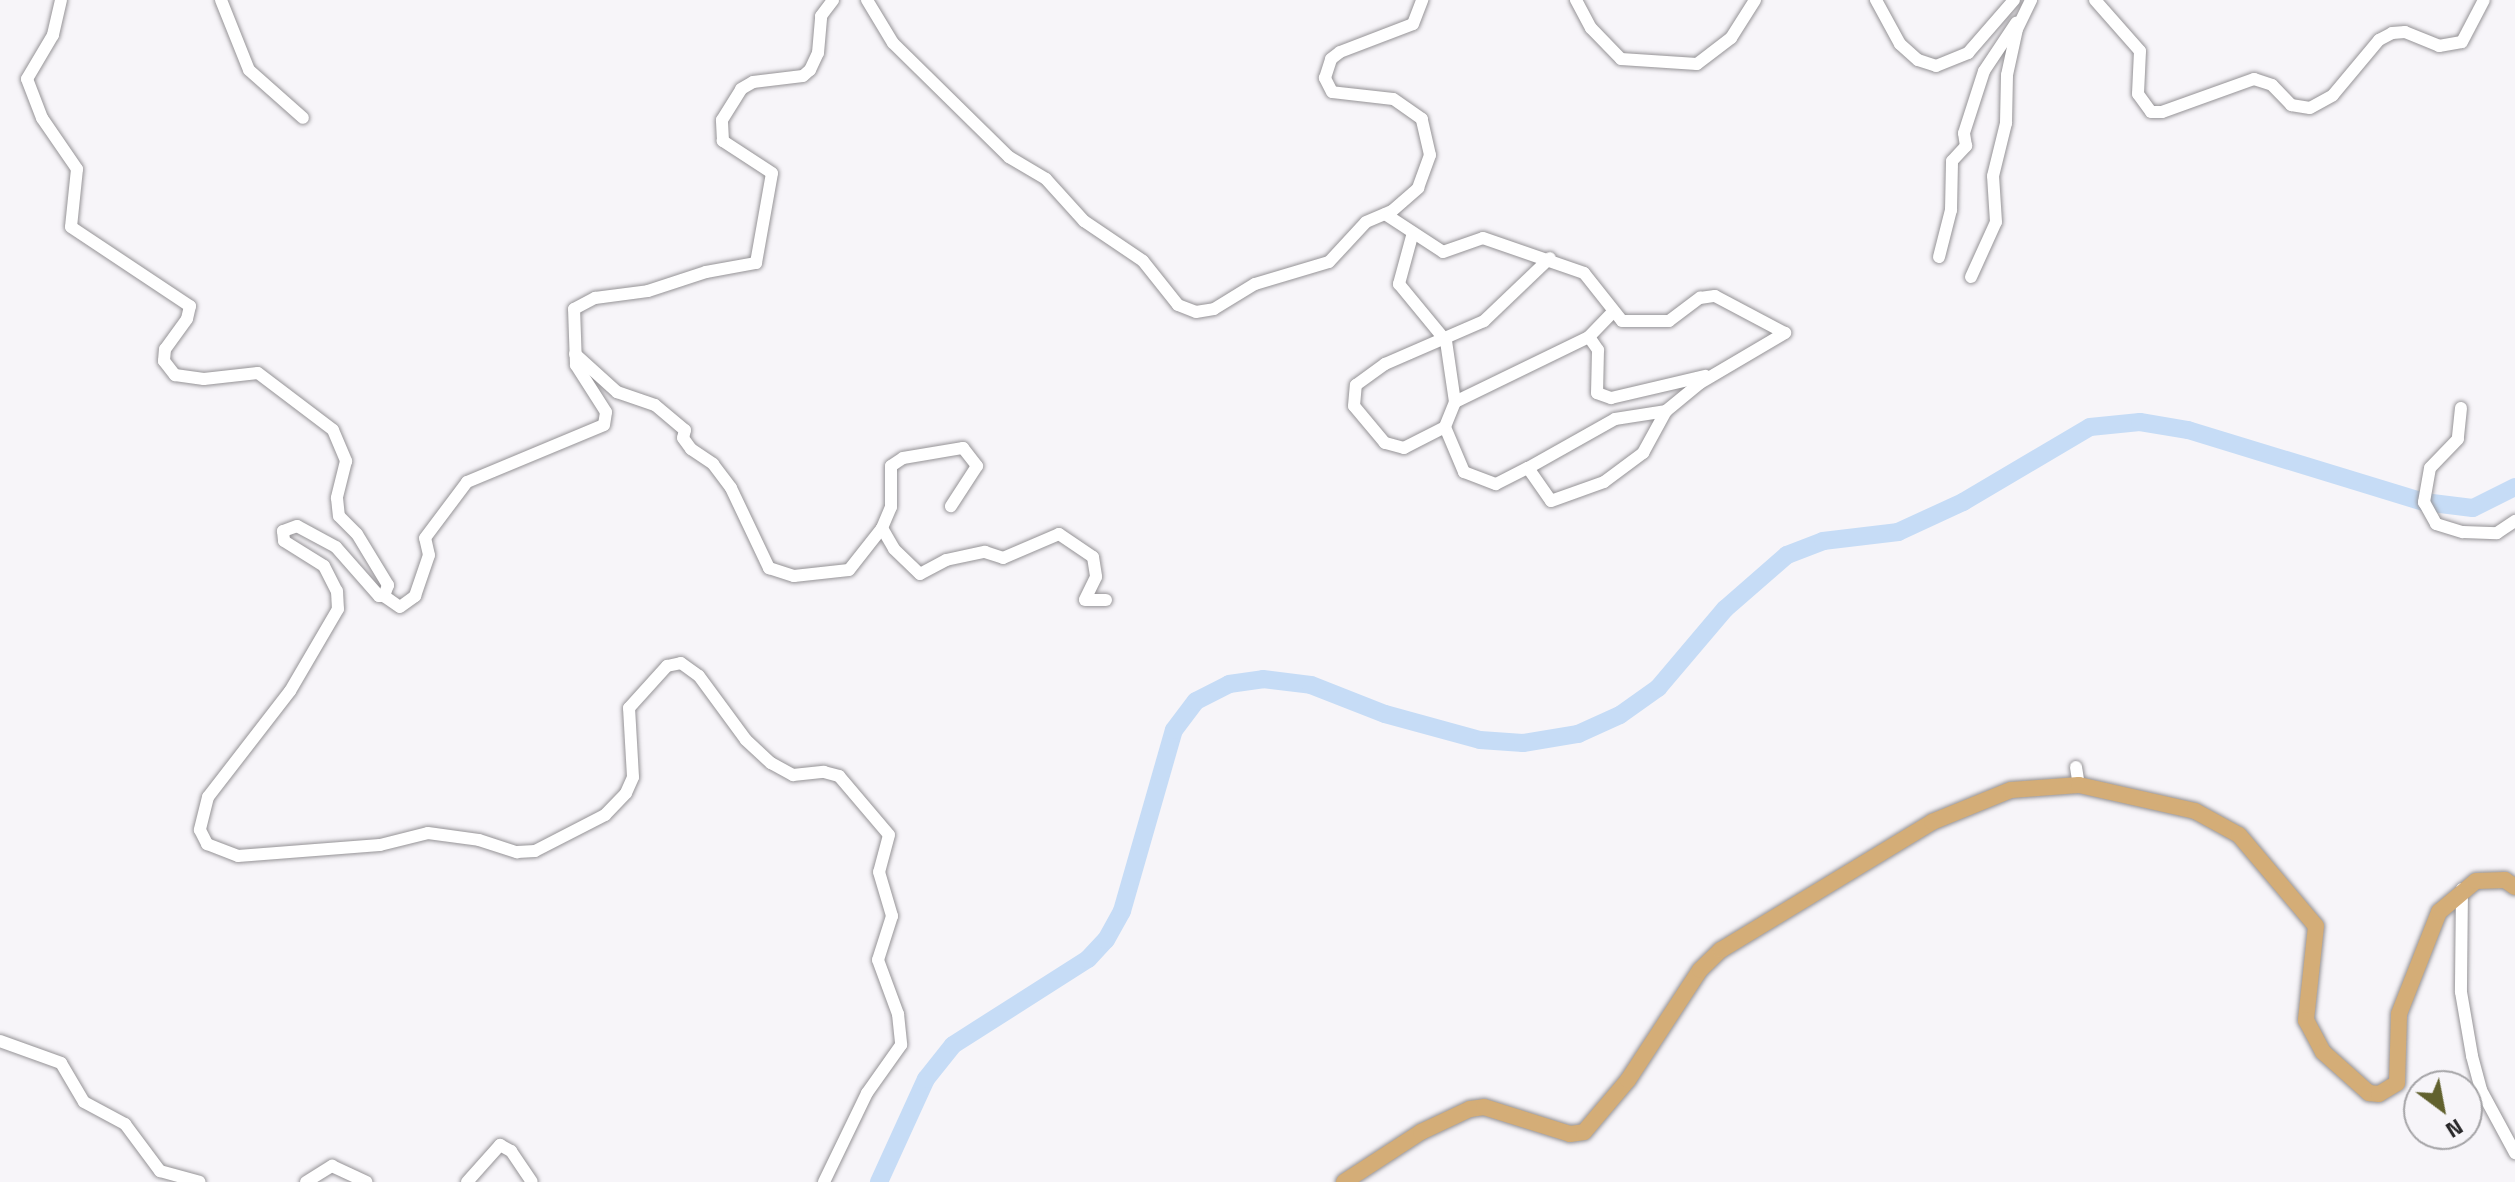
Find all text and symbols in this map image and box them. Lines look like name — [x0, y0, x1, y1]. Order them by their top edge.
north arrow — [2403, 1070, 2483, 1150]
text: N — [2439, 1110, 2470, 1147]

